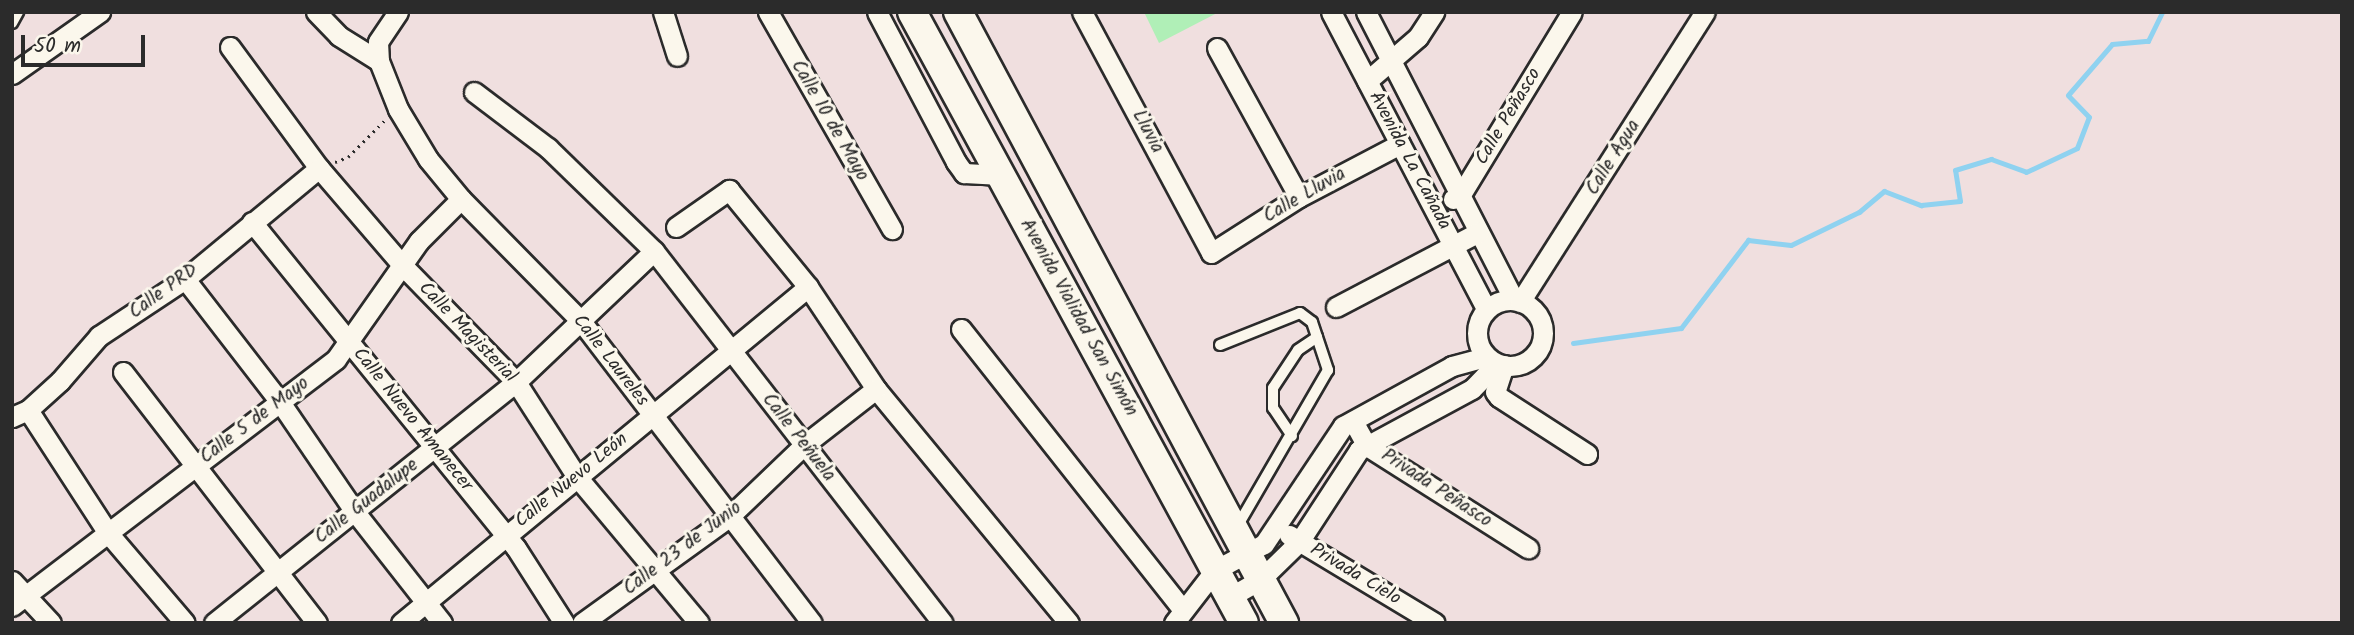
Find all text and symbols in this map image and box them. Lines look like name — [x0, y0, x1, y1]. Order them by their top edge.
scale bar — [24, 21, 149, 65]
text: 50 m — [34, 30, 81, 63]
street label: Calle 10 de Mayo — [785, 56, 873, 186]
street label: Calle Peñasco — [1471, 64, 1547, 170]
street label: Avenida La Cañada — [1363, 88, 1455, 234]
street label: Lluvia — [1126, 107, 1168, 157]
street label: Calle Agua — [1582, 116, 1646, 200]
street label: Calle Lluvia — [1260, 163, 1350, 229]
street label: Avenida Vialidad San Simón — [1014, 215, 1142, 421]
street label: Calle PRD — [125, 259, 203, 325]
street label: Calle Magisterial — [413, 278, 521, 388]
street label: Calle Laureles — [567, 311, 653, 411]
street label: Calle Nuevo Amanecer — [347, 344, 477, 496]
street label: Calle 5 de Mayo — [196, 373, 314, 469]
street label: Calle Peñuela — [756, 389, 840, 487]
street label: Calle Nuevo León — [511, 429, 633, 533]
street label: Privada Peñasco — [1376, 445, 1496, 533]
street label: Calle Guadalupe — [311, 454, 423, 550]
street label: Calle 23 de Junio — [619, 497, 747, 601]
street label: Privada Cielo — [1306, 539, 1404, 611]

